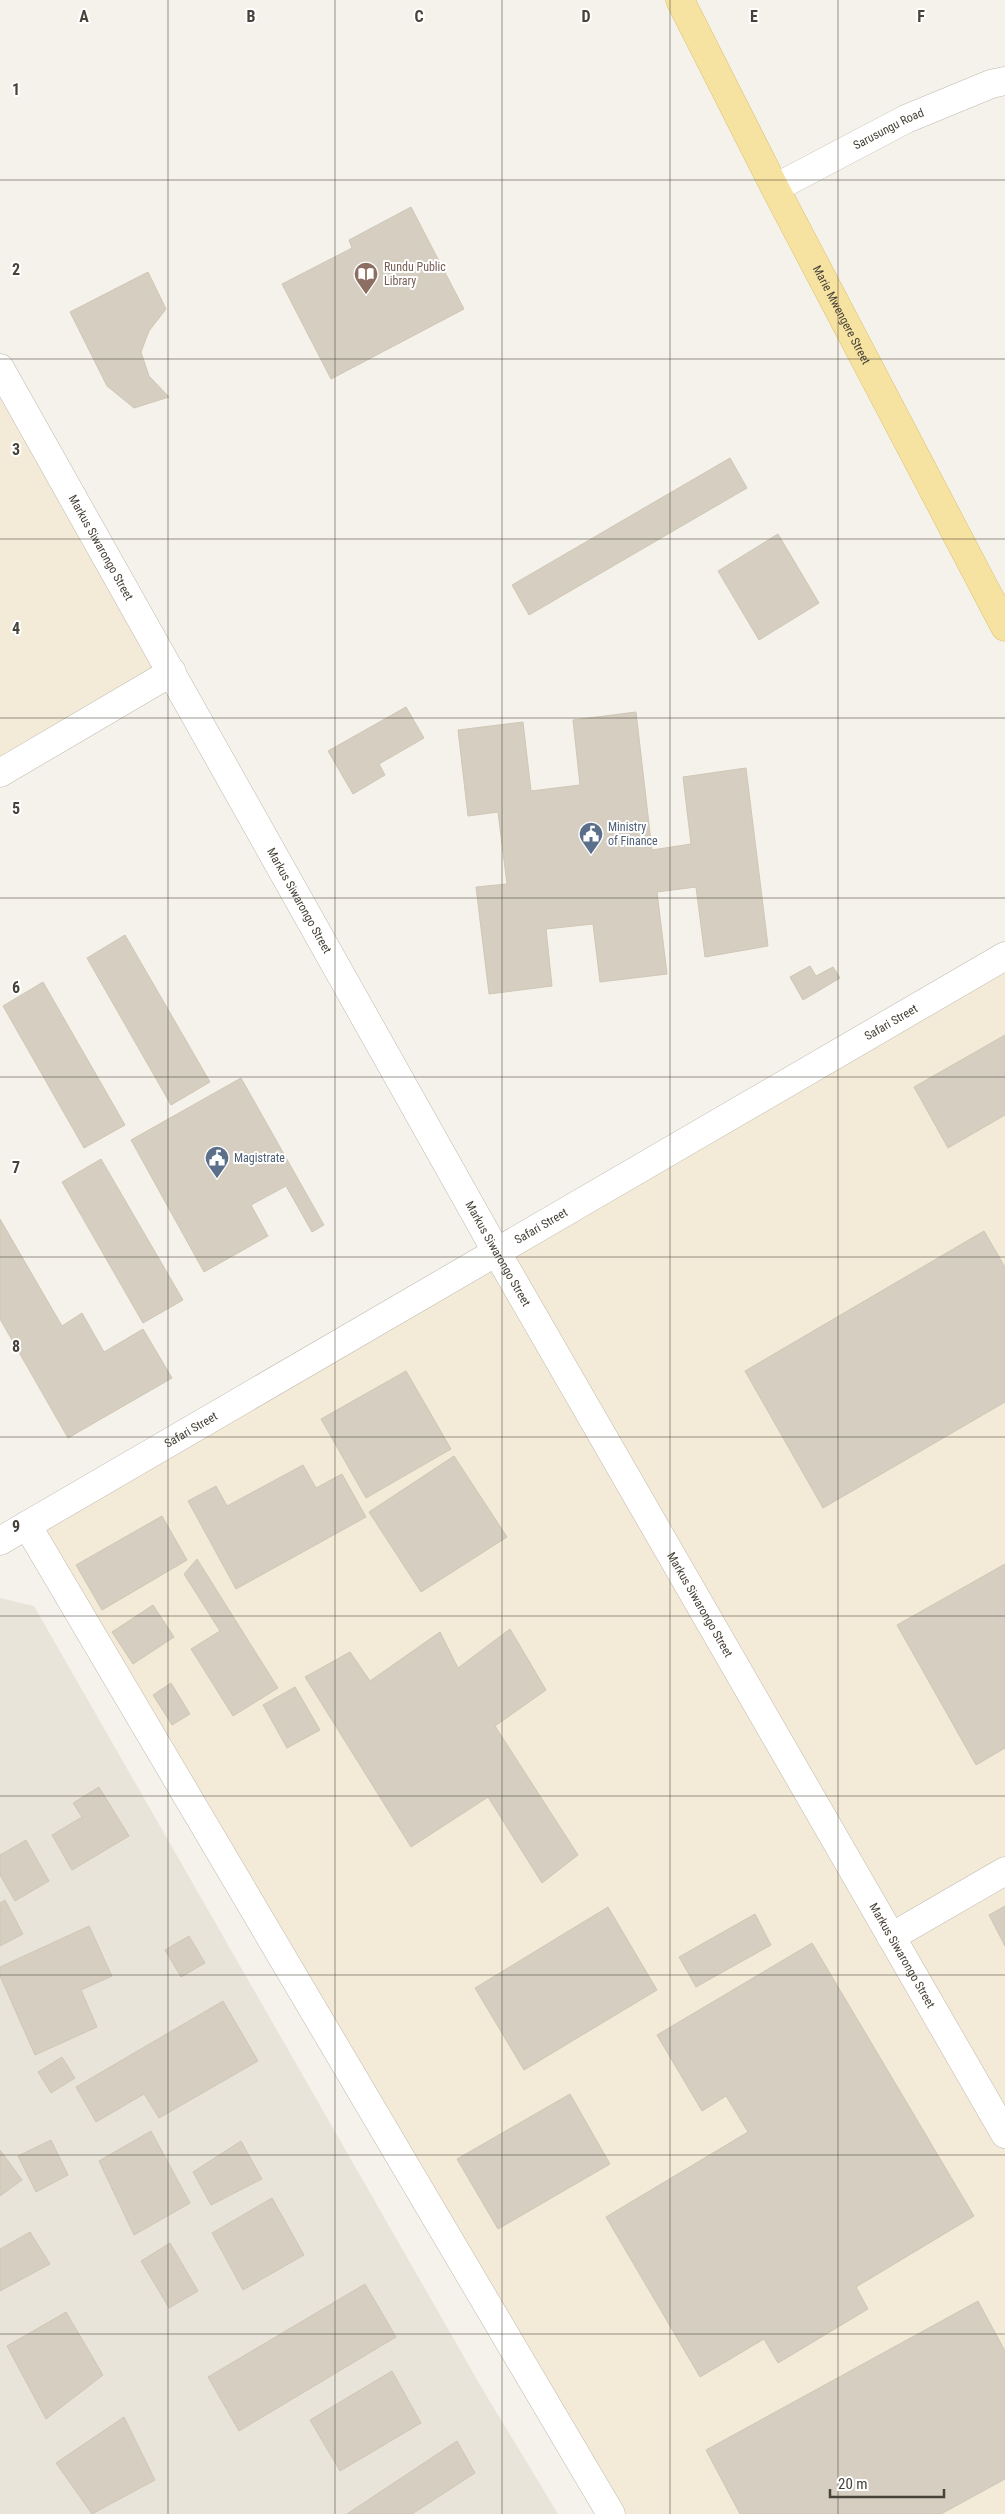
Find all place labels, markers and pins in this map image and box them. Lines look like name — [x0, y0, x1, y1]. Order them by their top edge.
place label: Rundu Public Library — [384, 260, 446, 288]
library icon: Rundu Public Library — [353, 261, 379, 295]
place label: Ministry of Finance — [608, 820, 658, 848]
public building icon: Ministry of Finance — [578, 821, 604, 855]
public building icon: Magistrate — [204, 1145, 230, 1179]
place label: Magistrate — [234, 1151, 285, 1165]

